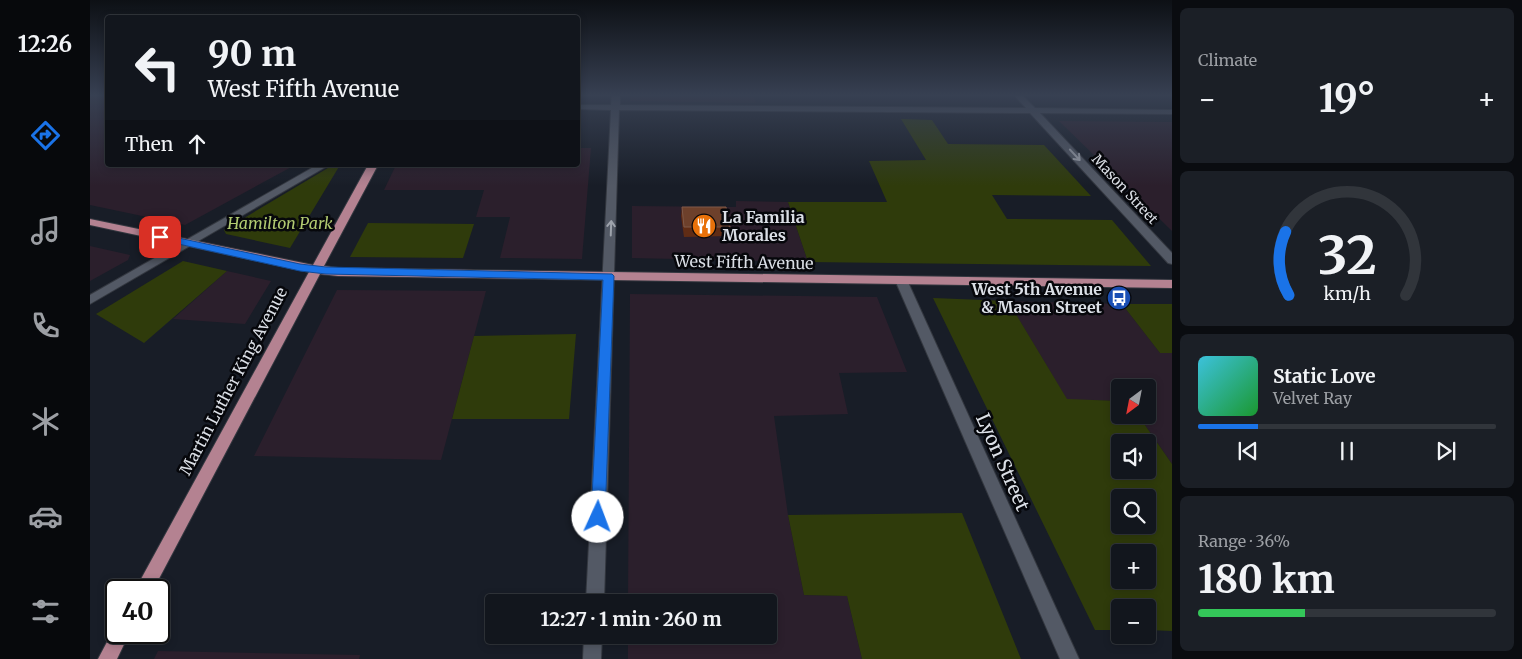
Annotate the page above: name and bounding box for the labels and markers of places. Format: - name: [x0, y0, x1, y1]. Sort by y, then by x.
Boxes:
- place label: La Familia Morales: [722, 207, 805, 245]
- restaurant icon: La Familia Morales: [691, 213, 717, 239]
- pin: [139, 216, 181, 258]
- place label: West 5th Avenue & Mason Street: [971, 279, 1103, 317]
- bus stop icon: West 5th Avenue & Mason Street: [1106, 285, 1132, 311]

